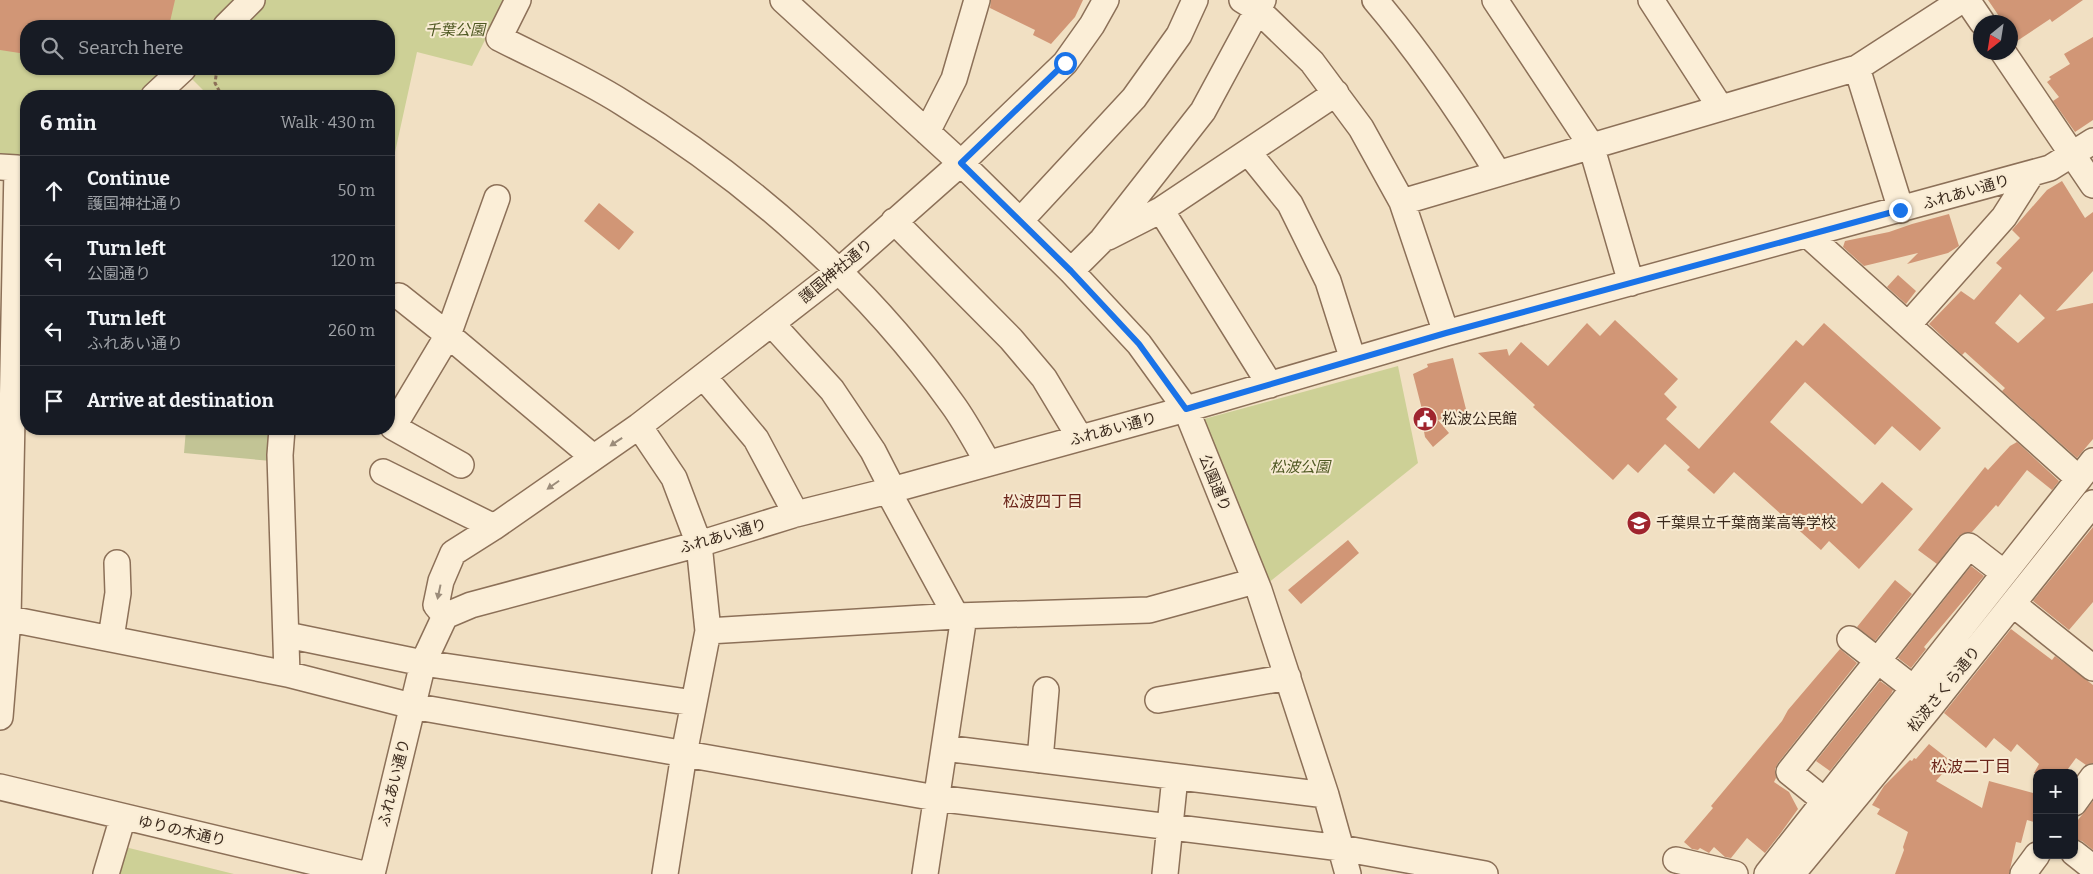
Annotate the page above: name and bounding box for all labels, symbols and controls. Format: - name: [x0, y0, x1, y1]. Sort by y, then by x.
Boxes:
- north arrow: [1973, 15, 2018, 60]
- search box: [20, 20, 395, 75]
- park label: 千葉公園: [425, 21, 487, 39]
- icon: search: [38, 34, 66, 62]
- text: Search here: [78, 36, 183, 59]
- route start: [1054, 52, 1077, 75]
- text: 6 min: [40, 110, 96, 136]
- text: Walk · 430 m: [281, 113, 375, 132]
- text: Continue: [87, 167, 170, 190]
- street label: ふれあい通り: [1920, 171, 2012, 213]
- icon: ahead: [40, 177, 68, 205]
- text: 50 m: [338, 181, 375, 200]
- text: 護国神社通り: [87, 194, 183, 213]
- route end: [1889, 199, 1912, 222]
- street label: 護国神社通り: [796, 235, 876, 307]
- text: Turn left: [87, 237, 166, 260]
- icon: left: [40, 247, 68, 275]
- text: 120 m: [331, 251, 375, 270]
- text: 公園通り: [87, 264, 151, 283]
- text: Turn left: [87, 307, 166, 330]
- icon: left: [40, 317, 68, 345]
- text: 260 m: [328, 321, 375, 340]
- text: ふれあい通り: [87, 334, 183, 353]
- icon: arrive: [40, 387, 68, 415]
- text: Arrive at destination: [87, 389, 274, 412]
- public building icon: 松波公民館: [1412, 406, 1438, 432]
- street label: ふれあい通り: [1067, 409, 1159, 449]
- place label: 松波公民館: [1442, 410, 1517, 428]
- one-way arrow: [609, 437, 623, 447]
- street label: 公園通り: [1195, 452, 1235, 514]
- park label: 松波公園: [1270, 458, 1332, 476]
- one-way arrow: [547, 480, 560, 490]
- district label: 松波四丁目: [1003, 492, 1083, 511]
- school or university icon: 千葉県立千葉商業高等学校: [1626, 510, 1652, 536]
- place label: 千葉県立千葉商業高等学校: [1656, 514, 1836, 532]
- street label: ふれあい通り: [677, 515, 769, 557]
- one-way arrow: [435, 584, 443, 599]
- street label: 松波さくら通り: [1904, 643, 1984, 735]
- street label: ふれあい通り: [374, 737, 414, 829]
- district label: 松波二丁目: [1931, 757, 2011, 776]
- map controls: [2033, 769, 2078, 859]
- button: +: [2033, 769, 2078, 814]
- street label: ゆりの木通り: [136, 812, 228, 850]
- button: −: [2033, 814, 2078, 859]

